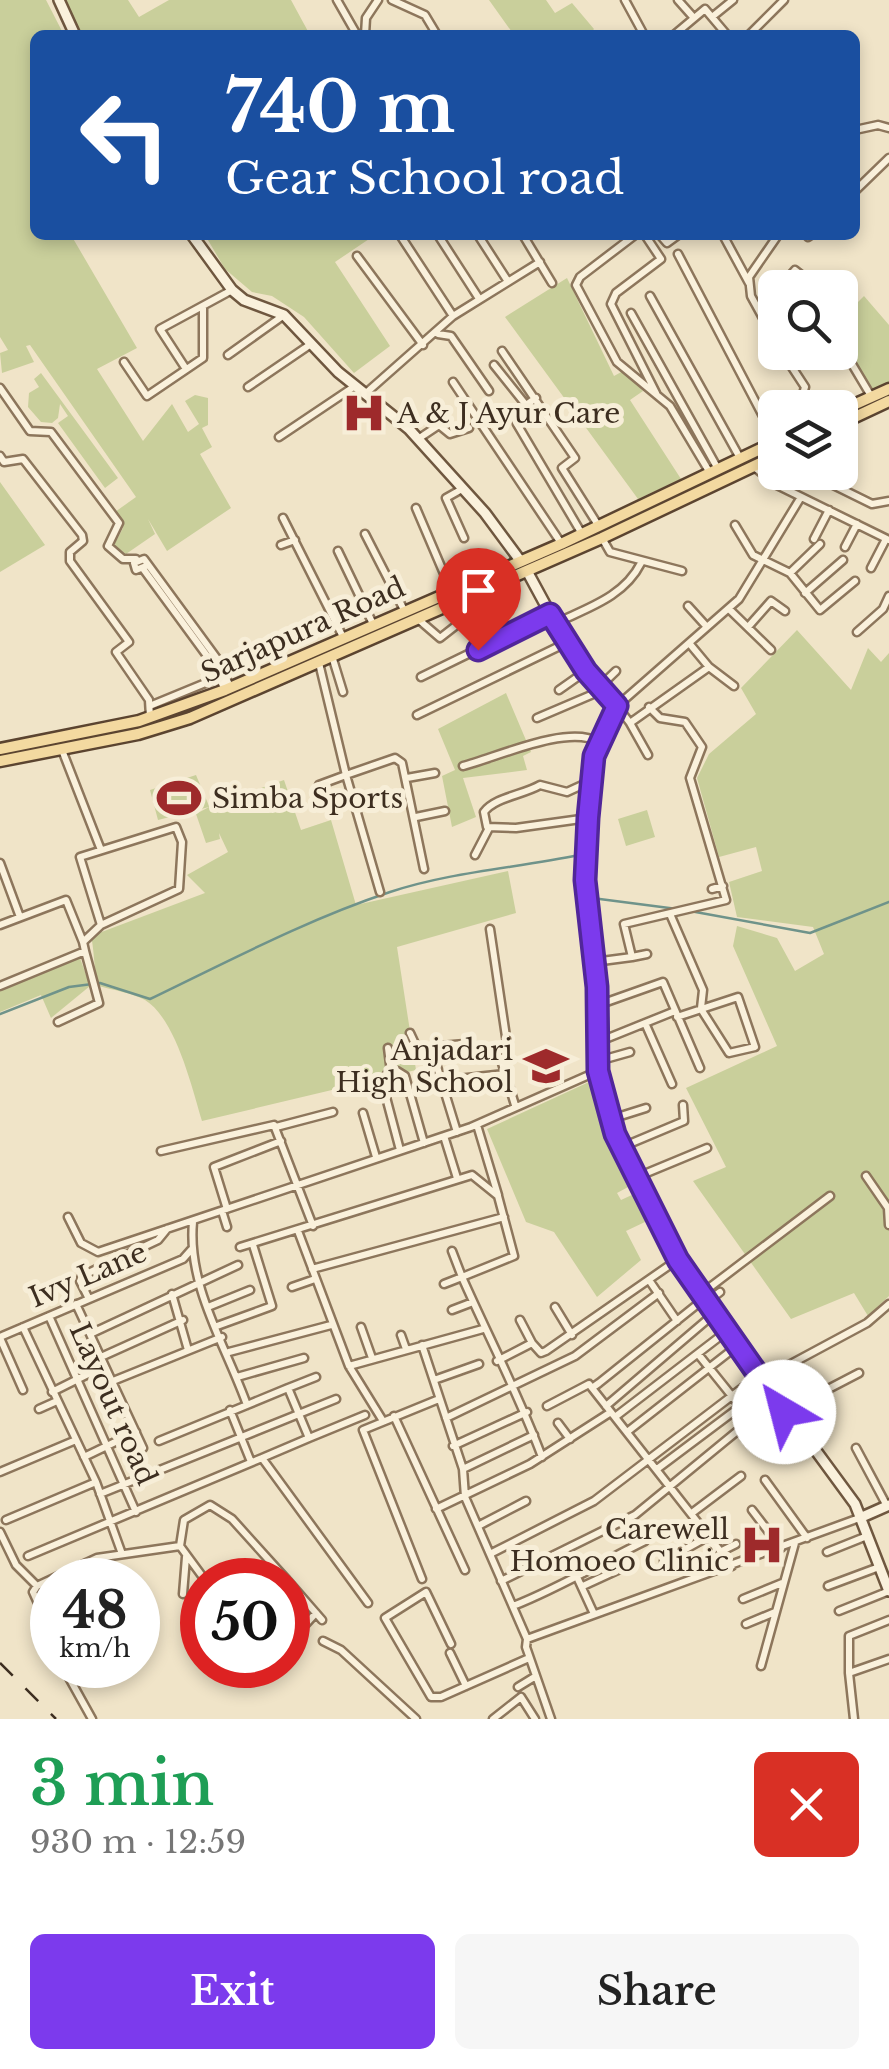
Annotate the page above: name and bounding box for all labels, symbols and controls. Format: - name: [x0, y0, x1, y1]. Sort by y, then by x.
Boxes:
- text: 740 m: [225, 64, 455, 151]
- icon: left: [60, 70, 190, 200]
- text: Gear School road: [225, 150, 624, 206]
- map controls: [758, 270, 858, 490]
- button: search: [758, 270, 858, 370]
- hospital icon: A & J Ayur Care: [340, 389, 388, 437]
- button: layers: [758, 390, 858, 490]
- place label: A & J Ayur Care: [396, 396, 620, 431]
- pin: [436, 548, 521, 651]
- icon: arrive: [451, 563, 506, 618]
- street label: Sarjapura Road: [195, 569, 411, 691]
- sports icon: Simba Sports: [155, 774, 203, 822]
- place label: Simba Sports: [212, 781, 403, 816]
- place label: Anjadari High School: [335, 1033, 513, 1100]
- school or university icon: Anjadari High School: [522, 1042, 570, 1090]
- street label: Ivy Lane: [24, 1235, 152, 1315]
- street label: Layout road: [62, 1317, 164, 1491]
- position arrow: [732, 1360, 836, 1464]
- place label: Carewell Homoeo Clinic: [510, 1512, 729, 1579]
- hospital icon: Carewell Homoeo Clinic: [738, 1521, 786, 1569]
- speed limit sign: 50: [180, 1558, 310, 1688]
- text: 48: [63, 1579, 127, 1642]
- text: km/h: [60, 1633, 130, 1664]
- text: 3 min: [30, 1747, 214, 1821]
- button: close: [754, 1752, 859, 1857]
- text: 930 m · 12:59: [30, 1822, 246, 1862]
- button: Exit: [30, 1934, 435, 2049]
- button: Share: [455, 1934, 859, 2049]

